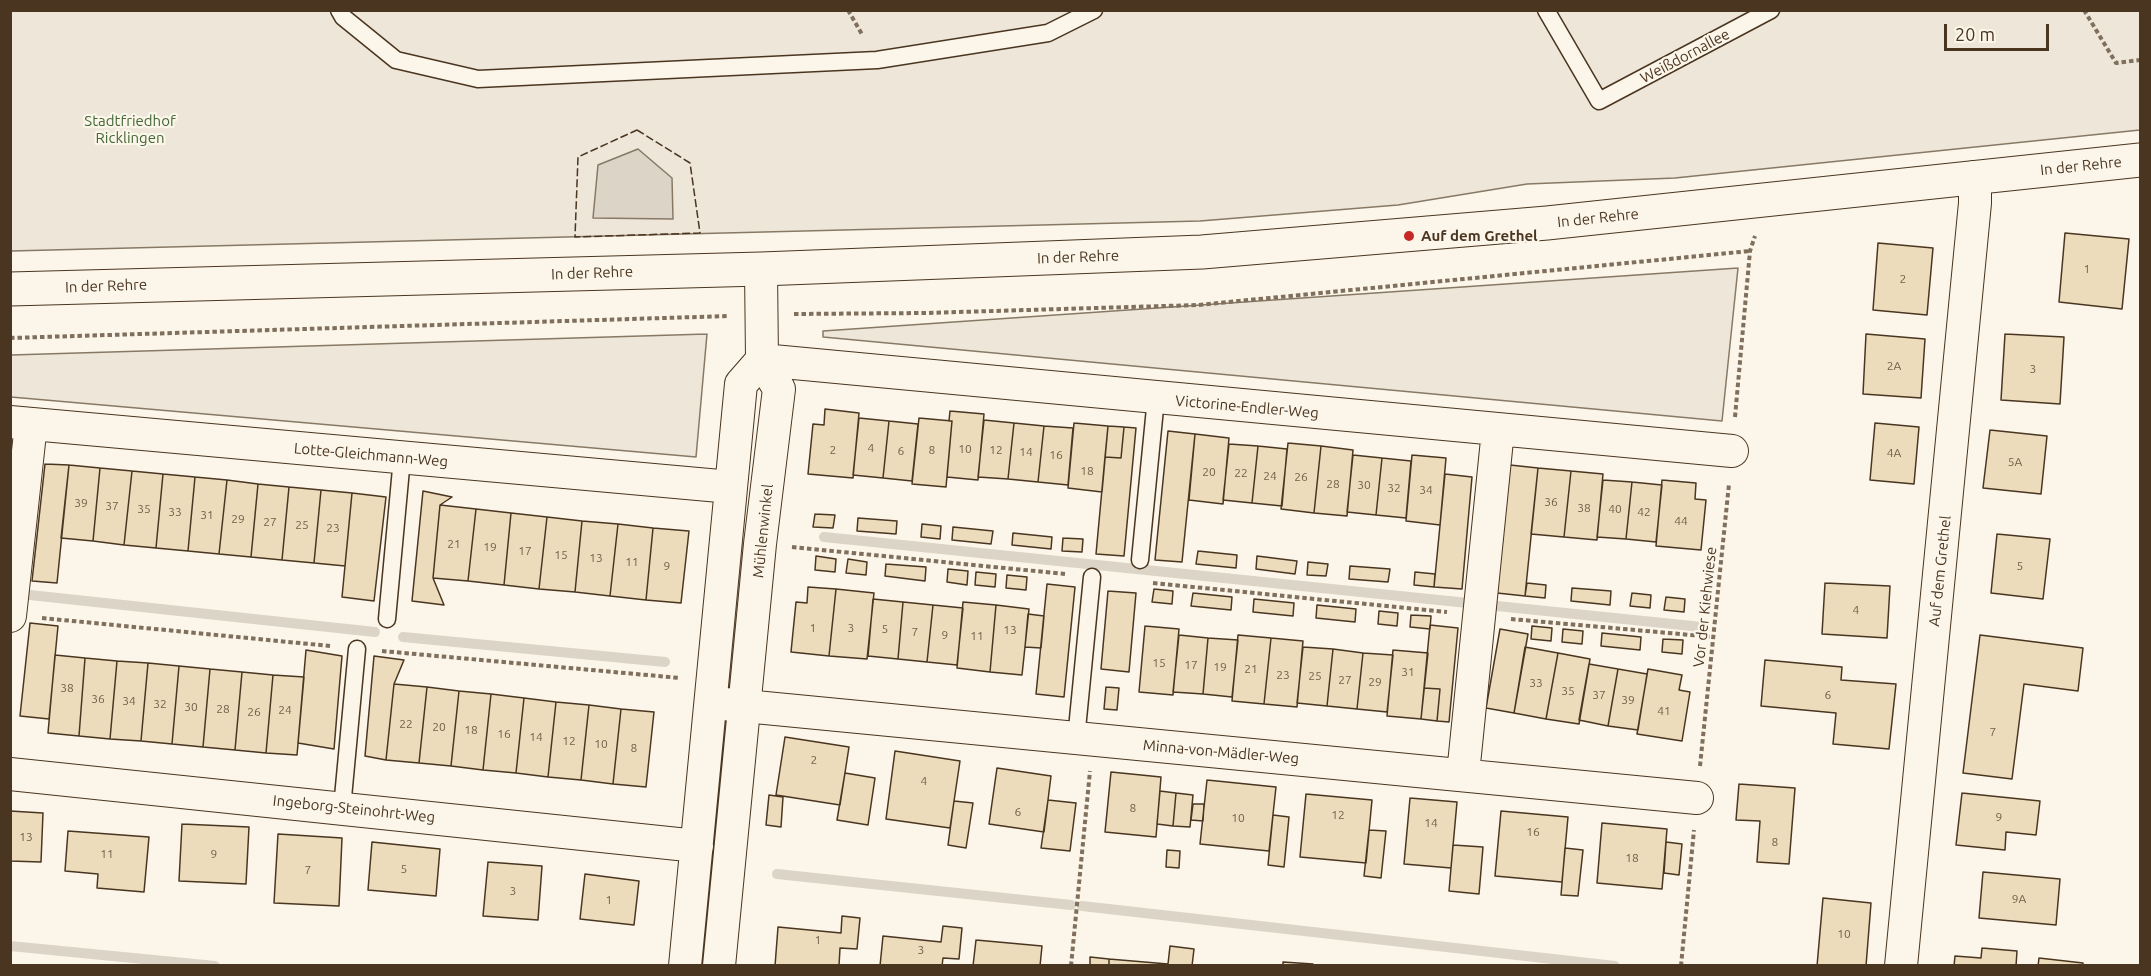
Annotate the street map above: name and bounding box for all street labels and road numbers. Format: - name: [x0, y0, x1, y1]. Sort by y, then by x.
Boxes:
- street label: Weißdornallee: [1637, 25, 1733, 87]
- street label: In der Rehre: [2039, 153, 2123, 179]
- street label: In der Rehre: [1556, 205, 1640, 231]
- street label: In der Rehre: [1037, 247, 1119, 267]
- street label: In der Rehre: [551, 263, 633, 283]
- street label: In der Rehre: [65, 276, 147, 296]
- street label: Victorine-Endler-Weg: [1174, 392, 1320, 422]
- street label: Lotte-Gleichmann-Weg: [293, 439, 449, 471]
- street label: Mühlenwinkel: [749, 483, 777, 579]
- street label: Auf dem Grethel: [1925, 515, 1955, 627]
- street label: Vor der Kiehwiese: [1690, 546, 1720, 668]
- street label: Minna-von-Mädler-Weg: [1142, 736, 1300, 768]
- street label: Ingeborg-Steinohrt-Weg: [272, 792, 436, 826]

